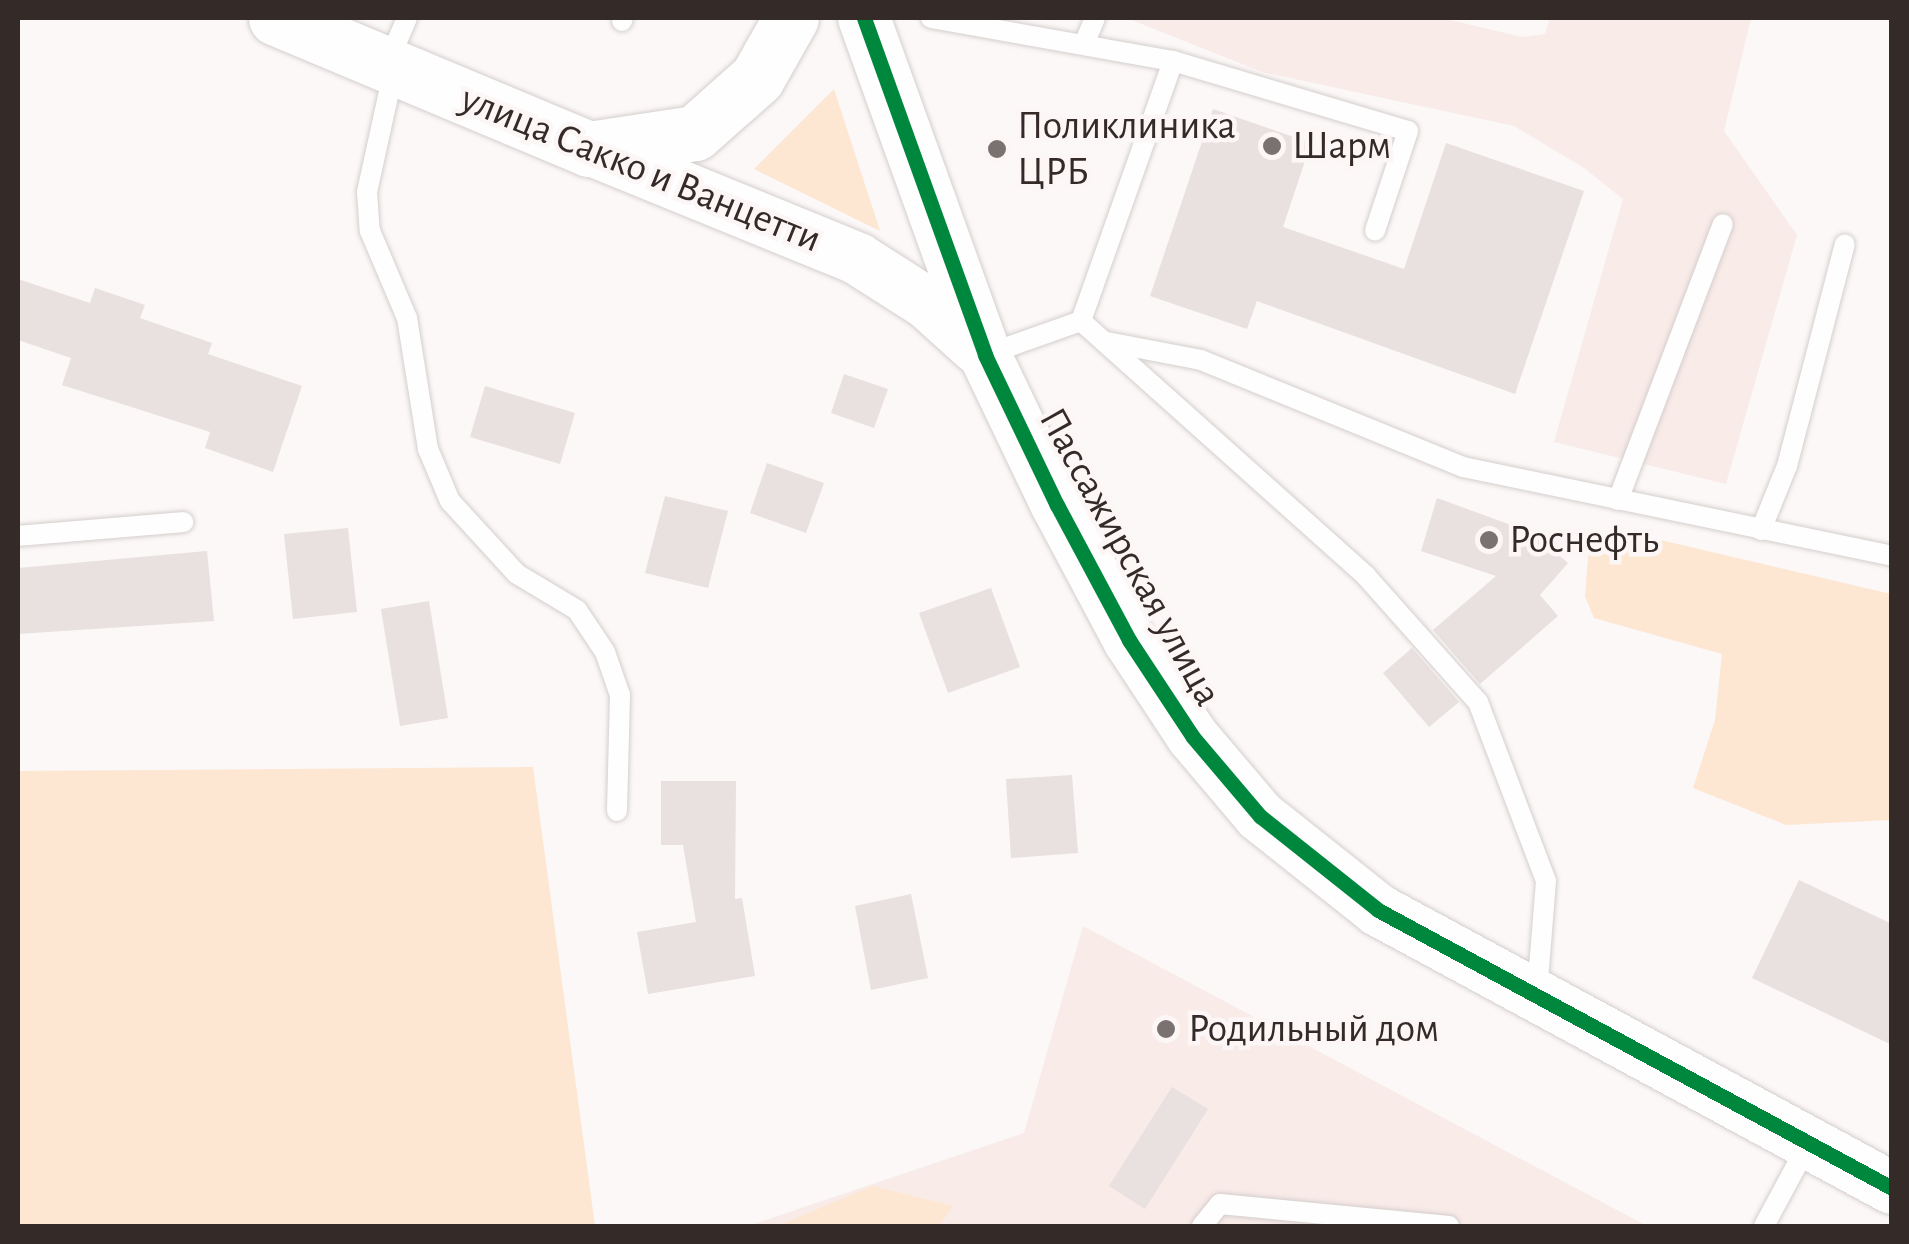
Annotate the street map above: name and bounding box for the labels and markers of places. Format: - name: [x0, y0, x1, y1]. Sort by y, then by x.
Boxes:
- place label: Поликлиника ЦРБ: [1017, 102, 1236, 196]
- place label: Шарм: [1292, 122, 1391, 170]
- marker: Шарм: [1261, 135, 1283, 157]
- marker: Поликлиника ЦРБ: [986, 138, 1008, 160]
- place label: Роснефть: [1509, 516, 1659, 564]
- marker: Роснефть: [1478, 529, 1500, 551]
- place label: Родильный дом: [1188, 1005, 1439, 1053]
- marker: Родильный дом: [1153, 1016, 1179, 1042]

